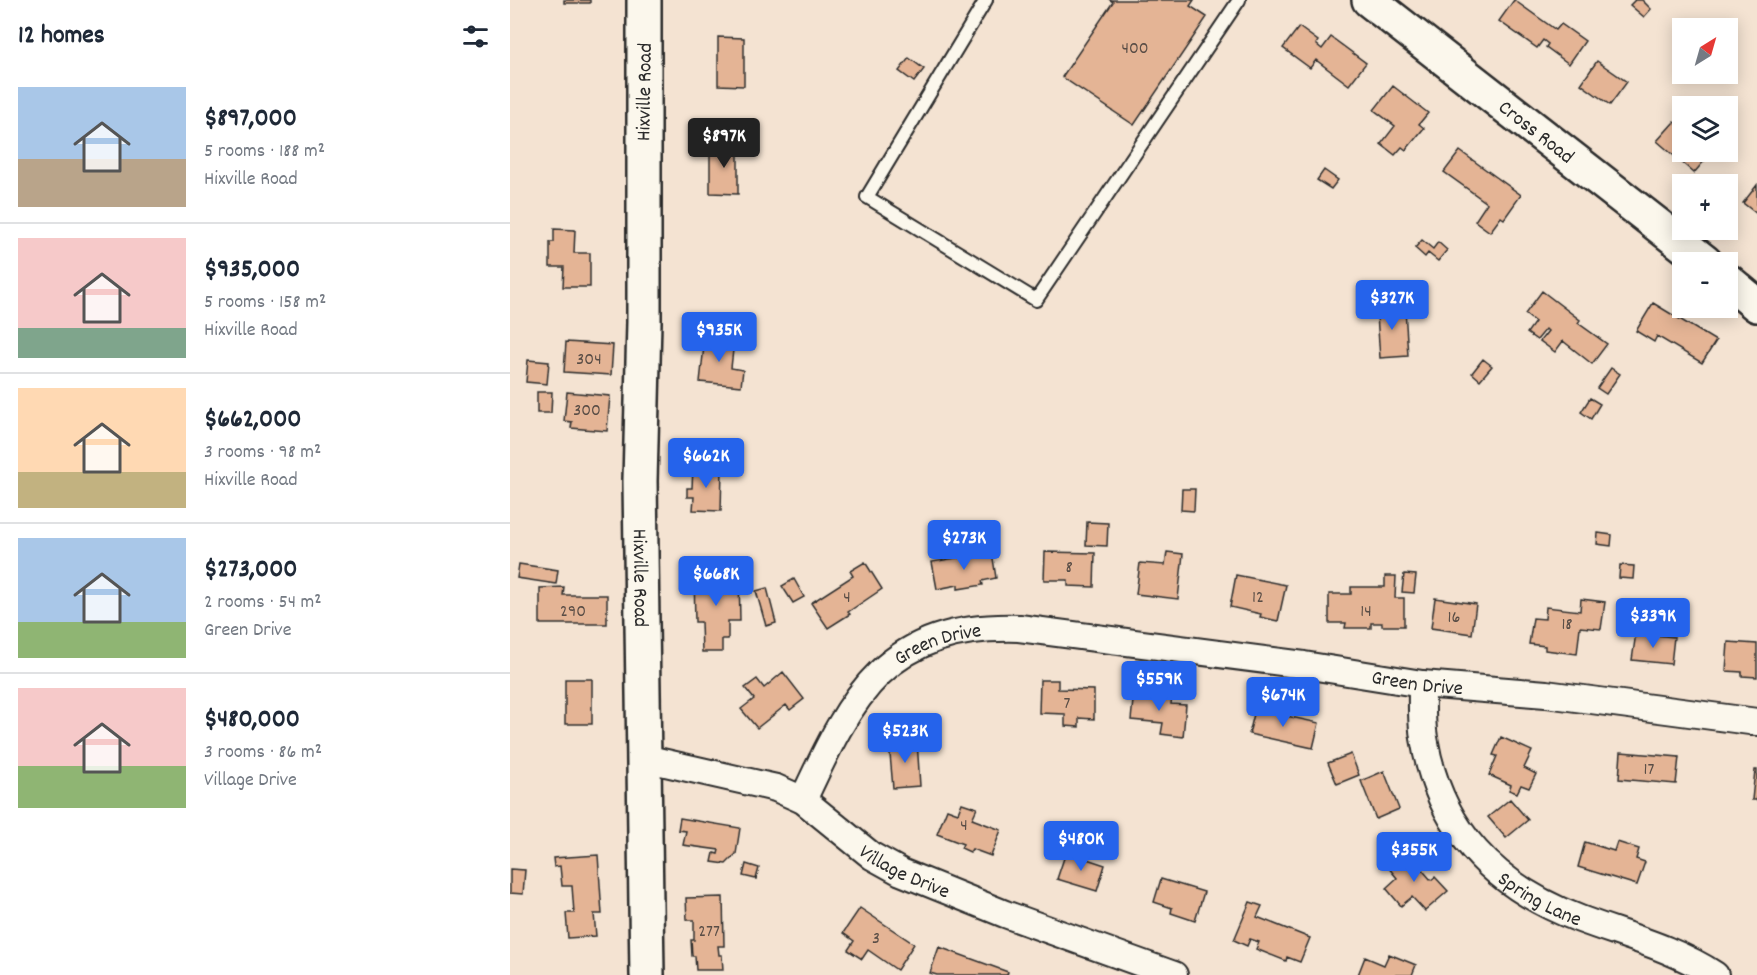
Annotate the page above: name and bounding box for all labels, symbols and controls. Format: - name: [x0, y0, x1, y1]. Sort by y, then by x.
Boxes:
- text: 12 homes: [18, 18, 105, 55]
- north arrow: [1672, 18, 1738, 84]
- map controls: [1672, 18, 1738, 318]
- icon: filters: [459, 20, 492, 53]
- house number: 400: [1121, 37, 1149, 62]
- street label: Hixville Road: [630, 43, 662, 141]
- street label: Cross Road: [1491, 94, 1580, 173]
- button: layers: [1672, 96, 1738, 162]
- text: $897,000: [204, 101, 297, 138]
- icon: home: [66, 111, 138, 183]
- pin: $897K: [682, 118, 766, 169]
- text: $897K: [702, 123, 746, 151]
- text: 5 rooms · 188 m²: [204, 138, 325, 166]
- text: Hixville Road: [204, 166, 298, 194]
- button: +: [1672, 174, 1738, 240]
- text: $935,000: [204, 252, 300, 289]
- button: −: [1672, 252, 1738, 318]
- icon: home: [66, 262, 138, 334]
- pin: $327K: [1350, 280, 1434, 331]
- text: $327K: [1370, 285, 1414, 313]
- text: 5 rooms · 158 m²: [204, 289, 326, 317]
- pin: $935K: [677, 312, 761, 363]
- text: Hixville Road: [204, 317, 298, 345]
- text: $935K: [696, 317, 742, 345]
- house number: 304: [576, 348, 602, 373]
- house number: 300: [573, 399, 601, 424]
- text: $662,000: [204, 402, 301, 439]
- icon: home: [66, 412, 138, 484]
- pin: $662K: [664, 438, 748, 489]
- text: 3 rooms · 98 m²: [204, 439, 321, 467]
- text: $662K: [682, 443, 730, 471]
- text: Hixville Road: [204, 467, 298, 495]
- pin: $273K: [922, 520, 1006, 571]
- text: $273K: [942, 525, 986, 553]
- street label: Hixville Road: [623, 529, 654, 627]
- text: $273,000: [204, 552, 298, 589]
- pin: $668K: [674, 556, 758, 607]
- house number: 8: [1065, 556, 1073, 581]
- text: $668K: [693, 561, 740, 589]
- icon: home: [66, 562, 138, 634]
- house number: 4: [843, 586, 851, 611]
- house number: 12: [1252, 586, 1264, 611]
- text: 2 rooms · 54 m²: [204, 589, 322, 617]
- pin: $339K: [1611, 598, 1695, 649]
- house number: 290: [560, 600, 586, 625]
- house number: 14: [1360, 600, 1372, 625]
- text: $339K: [1630, 603, 1676, 631]
- house number: 16: [1448, 606, 1460, 631]
- house number: 18: [1561, 613, 1573, 638]
- text: Green Drive: [204, 617, 291, 645]
- street label: Green Drive: [889, 617, 983, 674]
- pin: $559K: [1117, 661, 1201, 712]
- street label: Green Drive: [1369, 664, 1464, 705]
- text: $559K: [1135, 666, 1183, 694]
- pin: $674K: [1241, 677, 1325, 728]
- text: $674K: [1260, 682, 1306, 710]
- house number: 7: [1064, 692, 1071, 717]
- text: $480,000: [204, 702, 300, 739]
- icon: home: [66, 712, 138, 784]
- pin: $523K: [863, 713, 947, 764]
- text: $523K: [882, 718, 928, 746]
- text: 3 rooms · 86 m²: [204, 739, 322, 767]
- house number: 17: [1644, 758, 1655, 783]
- text: Village Drive: [204, 767, 297, 795]
- house number: 4: [960, 814, 968, 839]
- pin: $480K: [1039, 821, 1123, 872]
- text: $480K: [1058, 826, 1104, 854]
- pin: $355K: [1372, 832, 1456, 883]
- text: $355K: [1391, 837, 1437, 865]
- street label: Village Drive: [851, 839, 954, 908]
- street label: Spring Lane: [1490, 866, 1585, 936]
- house number: 277: [698, 920, 720, 945]
- house number: 3: [872, 927, 880, 952]

